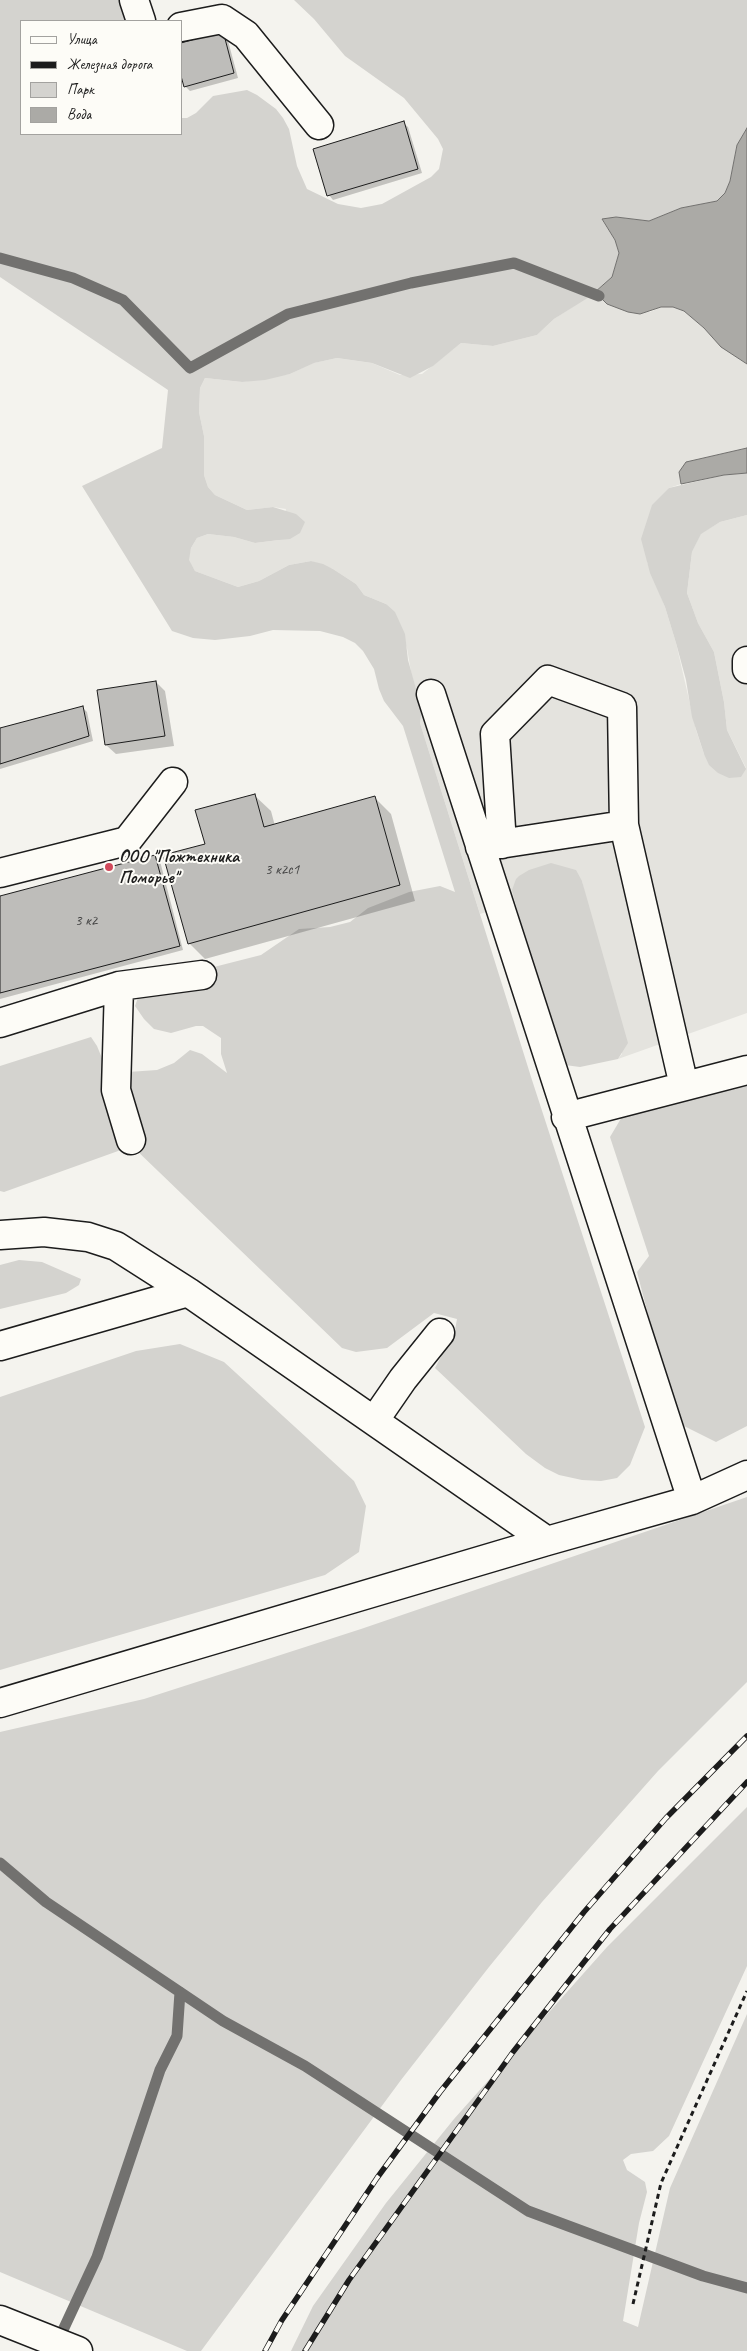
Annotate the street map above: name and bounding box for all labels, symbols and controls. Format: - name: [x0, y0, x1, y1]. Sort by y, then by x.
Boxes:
- legend: [20, 20, 182, 135]
- text: Улица: [67, 30, 97, 49]
- text: Железная дорога: [67, 55, 152, 74]
- text: Парк: [67, 80, 94, 99]
- text: Вода: [67, 105, 91, 124]
- place label: ООО "Пожтехника Поморье": [119, 846, 239, 889]
- marker: ООО "Пожтехника Поморье": [103, 861, 115, 873]
- house number: 3 к2с1: [265, 861, 299, 879]
- house number: 3 к2: [75, 912, 97, 930]

